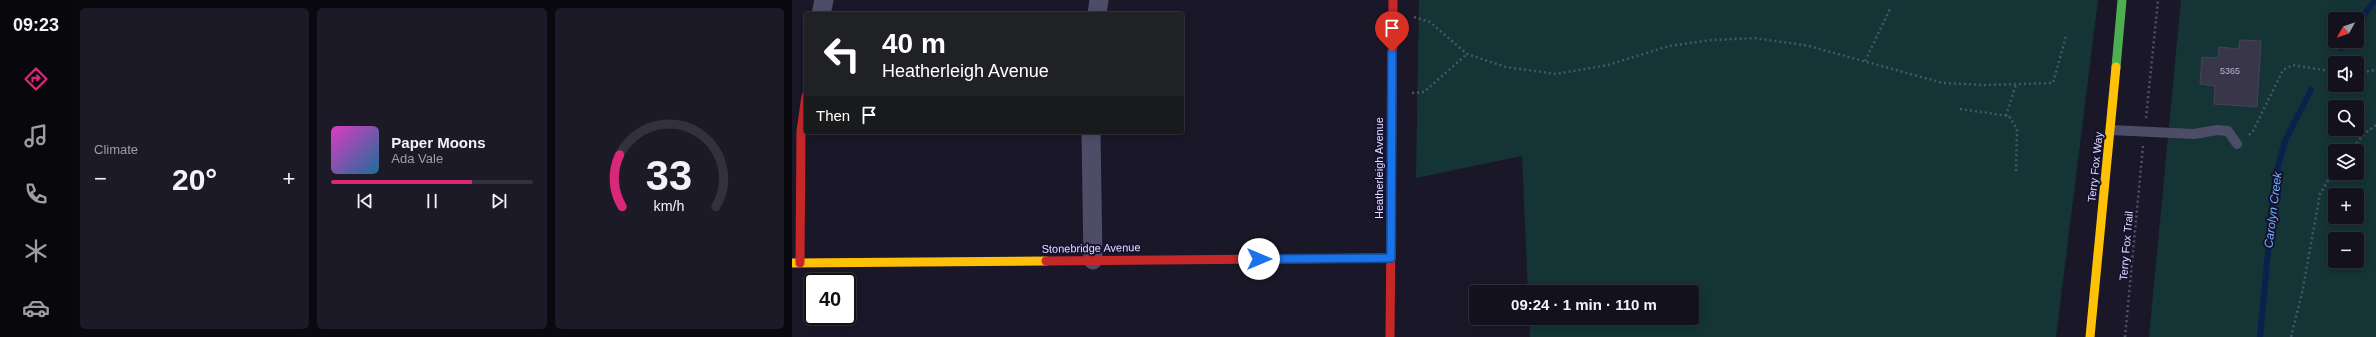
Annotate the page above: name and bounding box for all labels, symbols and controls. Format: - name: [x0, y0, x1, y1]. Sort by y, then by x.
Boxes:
- pin: [1375, 11, 1409, 52]
- north arrow: [2328, 12, 2364, 48]
- map controls: [2328, 12, 2364, 268]
- text: 09:23: [13, 15, 59, 35]
- icon: arrive: [1381, 17, 1403, 39]
- icon: left: [816, 28, 868, 80]
- text: 40 m: [882, 28, 946, 59]
- button: sound: [2328, 56, 2364, 92]
- text: Heatherleigh Avenue: [882, 61, 1049, 81]
- icon: directions: [22, 65, 50, 93]
- house number: 5365: [2220, 66, 2240, 76]
- button: search: [2328, 100, 2364, 136]
- icon: arrive: [858, 104, 880, 126]
- text: Then: [816, 107, 850, 124]
- street label: Heatherleigh Avenue: [1373, 117, 1385, 219]
- icon: music: [22, 122, 50, 150]
- street label: Terry Fox Way: [2085, 131, 2105, 203]
- text: Paper Moons: [391, 134, 486, 151]
- text: Climate: [94, 142, 138, 157]
- button: layers: [2328, 144, 2364, 180]
- text: Ada Vale: [391, 151, 443, 166]
- text: 33: [646, 151, 692, 198]
- text: 20°: [172, 163, 217, 196]
- text: −: [94, 166, 107, 191]
- text: +: [282, 166, 295, 191]
- water label: Carolyn Creek: [2261, 170, 2285, 249]
- icon: phone: [22, 180, 50, 208]
- button: +: [2328, 188, 2364, 224]
- icon: previous: [354, 190, 376, 212]
- icon: pause: [421, 190, 443, 212]
- icon: next: [488, 190, 510, 212]
- text: km/h: [654, 197, 685, 213]
- street label: Terry Fox Trail: [2117, 211, 2135, 281]
- button: −: [2328, 232, 2364, 268]
- icon: climate: [22, 237, 50, 265]
- position arrow: [1238, 238, 1280, 280]
- street label: Stonebridge Avenue: [1041, 241, 1141, 255]
- speed limit sign: 40: [804, 273, 856, 325]
- icon: car: [22, 294, 50, 322]
- text: 09:24 · 1 min · 110 m: [1511, 296, 1657, 313]

